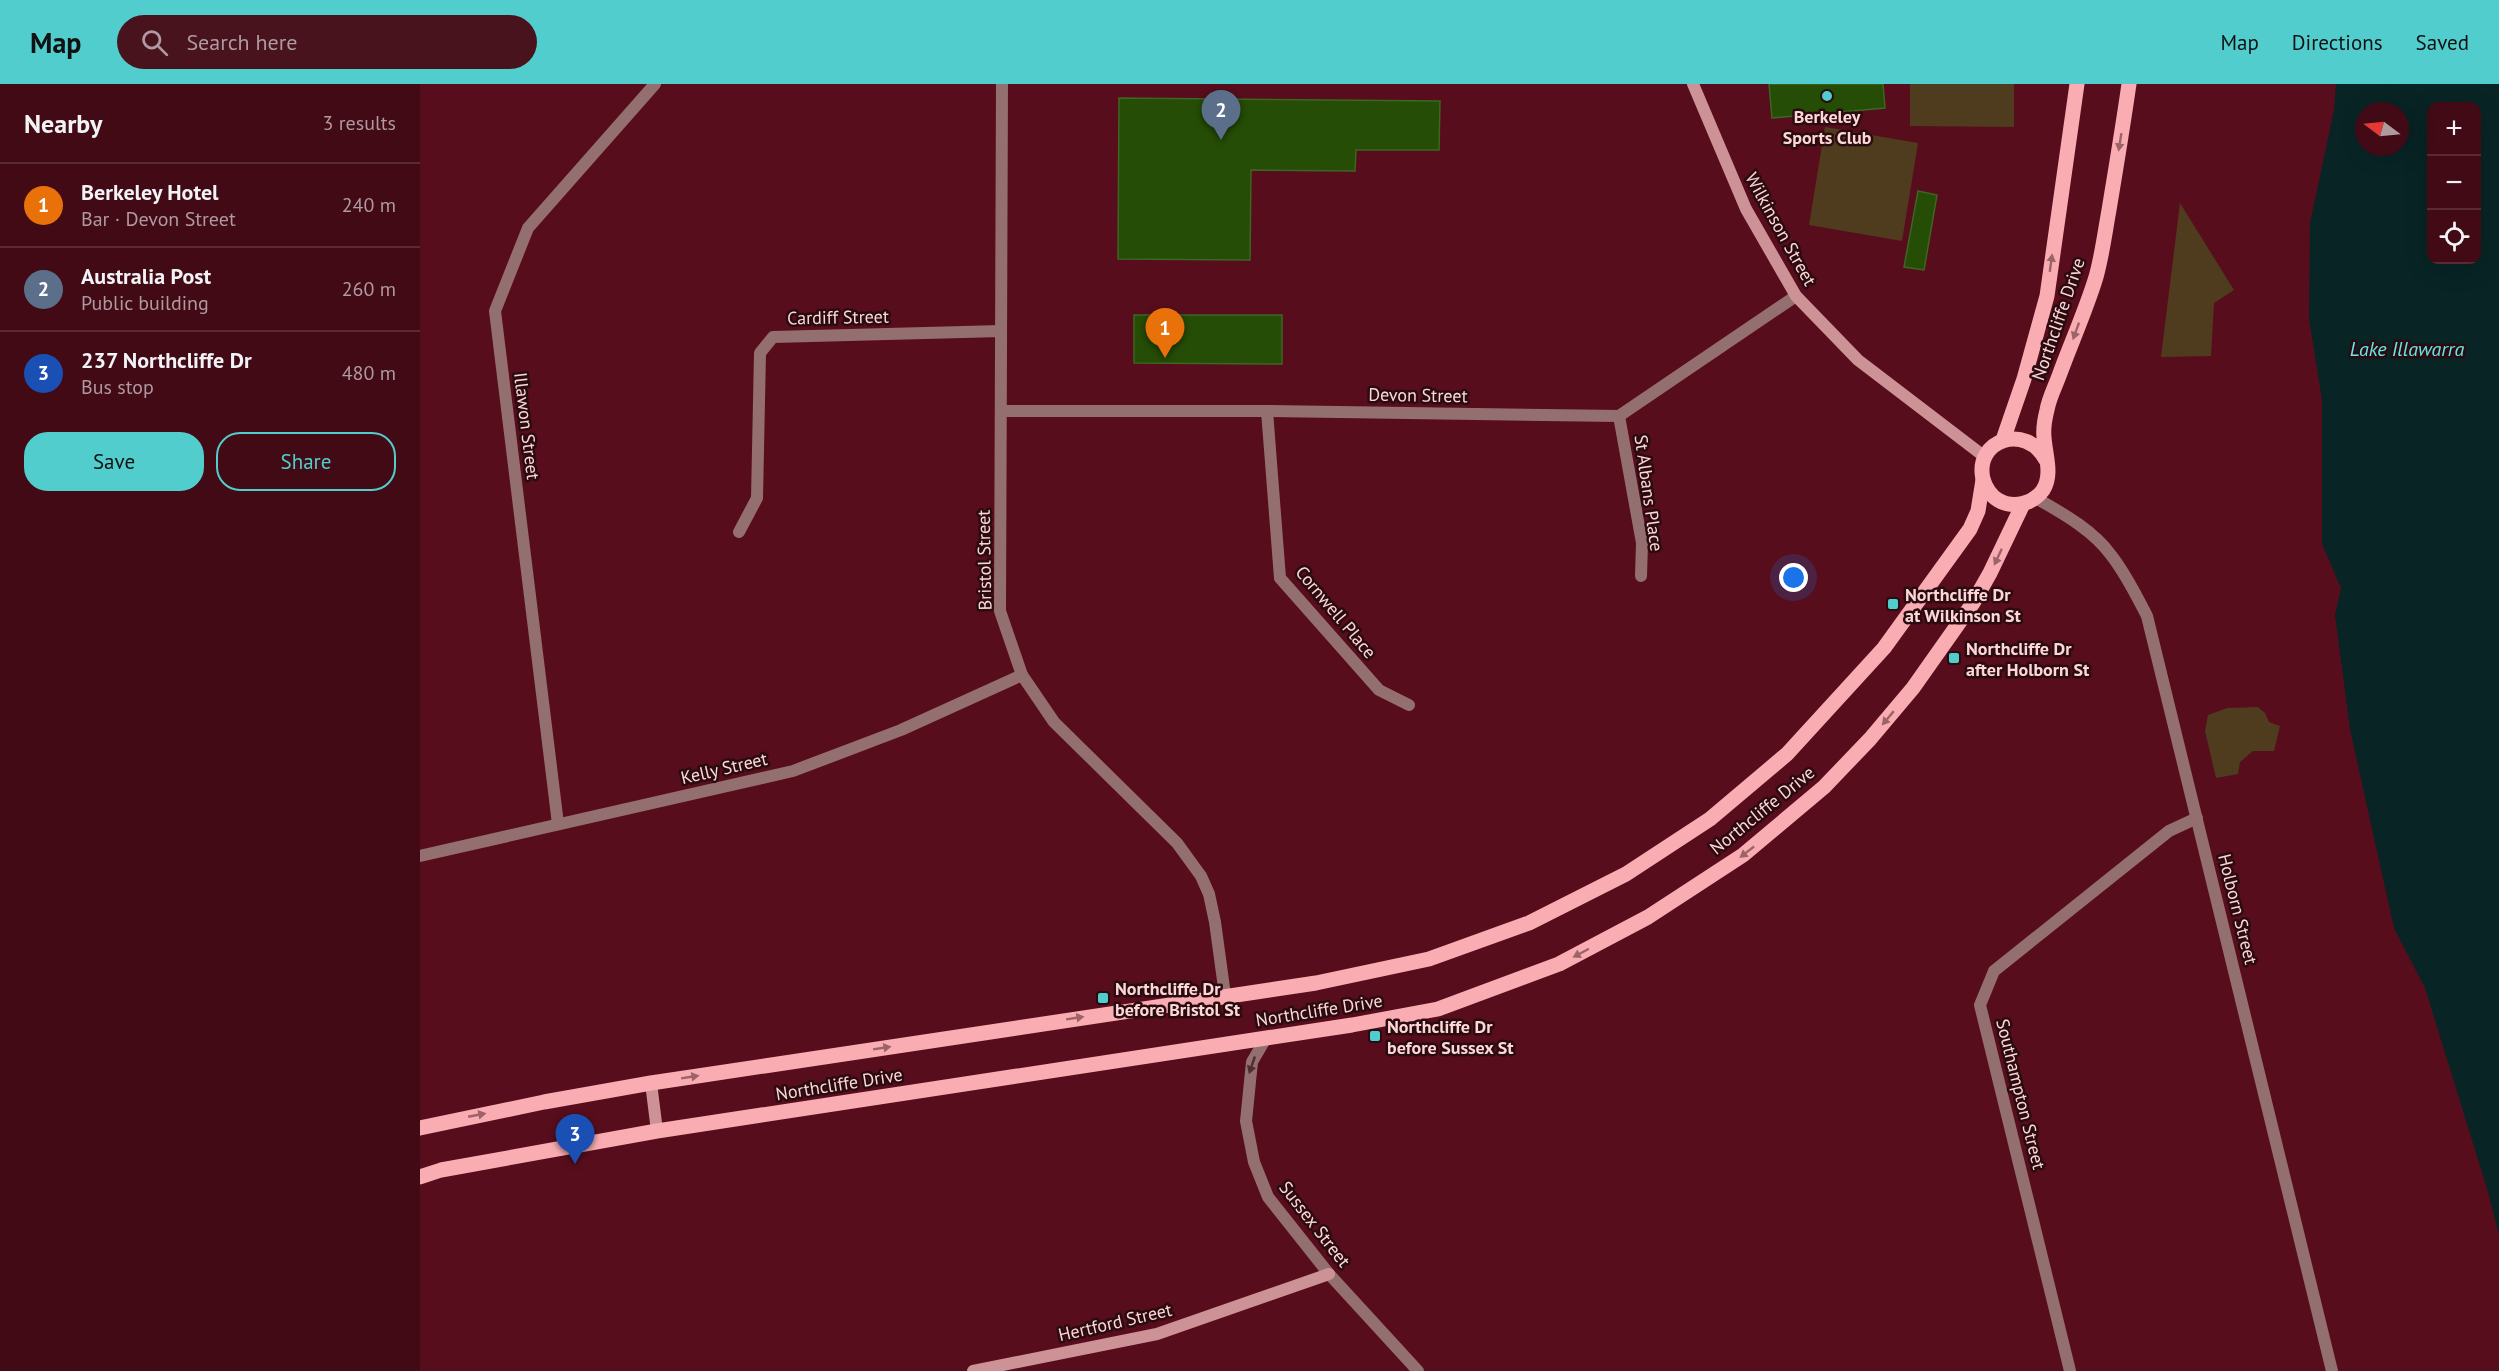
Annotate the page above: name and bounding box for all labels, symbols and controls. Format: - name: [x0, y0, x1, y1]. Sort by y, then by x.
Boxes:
- search box: [117, 15, 537, 69]
- text: Map: [30, 24, 81, 61]
- icon: search: [138, 26, 171, 59]
- text: Search here: [186, 28, 297, 56]
- text: Map: [2220, 29, 2259, 56]
- text: Directions: [2292, 29, 2383, 56]
- text: Saved: [2416, 29, 2469, 56]
- marker: Berkeley Sports Club: [1820, 89, 1834, 103]
- pin: 2: [1202, 91, 1240, 140]
- north arrow: [2355, 102, 2409, 156]
- map controls: [2427, 102, 2481, 264]
- button: +: [2427, 102, 2481, 156]
- place label: Berkeley Sports Club: [1783, 105, 1872, 149]
- text: Nearby: [24, 107, 102, 140]
- text: 3 results: [323, 110, 396, 136]
- one-way arrow: [2116, 132, 2125, 151]
- button: −: [2427, 156, 2481, 210]
- street label: Wilkinson Street: [1740, 168, 1822, 290]
- text: Berkeley Hotel: [81, 178, 219, 206]
- text: 1: [38, 192, 49, 218]
- text: 240 m: [342, 192, 396, 218]
- text: Bar · Devon Street: [81, 206, 236, 232]
- button: locate: [2427, 210, 2481, 264]
- one-way arrow: [2047, 253, 2056, 272]
- street label: Northcliffe Drive: [2026, 255, 2090, 383]
- text: Australia Post: [81, 262, 211, 290]
- text: 2: [38, 276, 49, 302]
- text: 260 m: [342, 276, 396, 302]
- text: Public building: [81, 290, 209, 316]
- street label: Cardiff Street: [787, 305, 889, 329]
- pin: 1: [1146, 308, 1184, 358]
- one-way arrow: [2070, 322, 2080, 340]
- water label: Lake Illawarra: [2350, 336, 2464, 362]
- text: 237 Northcliffe Dr: [81, 346, 252, 374]
- text: 3: [38, 360, 49, 386]
- text: 480 m: [342, 360, 396, 386]
- street label: Illawon Street: [509, 371, 545, 481]
- text: Bus stop: [81, 374, 154, 400]
- street label: Devon Street: [1368, 383, 1468, 407]
- button: Save: [24, 432, 204, 491]
- button: Share: [216, 432, 396, 491]
- street label: St Albans Place: [1629, 433, 1669, 553]
- street label: Bristol Street: [972, 509, 996, 611]
- one-way arrow: [1993, 548, 2002, 565]
- street label: Cornwell Place: [1291, 561, 1381, 663]
- your location: [1779, 563, 1808, 592]
- place label: Northcliffe Dr at Wilkinson St: [1905, 583, 2022, 627]
- marker: Northcliffe Dr at Wilkinson St: [1886, 597, 1900, 611]
- place label: Northcliffe Dr after Holborn St: [1966, 637, 2090, 681]
- marker: Northcliffe Dr after Holborn St: [1947, 651, 1961, 665]
- one-way arrow: [1882, 710, 1895, 725]
- street label: Kelly Street: [678, 747, 770, 789]
- street label: Northcliffe Drive: [1705, 761, 1819, 859]
- one-way arrow: [1739, 845, 1755, 858]
- street label: Holborn Street: [2213, 851, 2263, 967]
- one-way arrow: [1572, 948, 1589, 957]
- place label: Northcliffe Dr before Bristol St: [1115, 977, 1241, 1021]
- street label: Northcliffe Drive: [1254, 989, 1384, 1031]
- marker: Northcliffe Dr before Bristol St: [1096, 991, 1110, 1005]
- one-way arrow: [1066, 1013, 1085, 1022]
- place label: Northcliffe Dr before Sussex St: [1387, 1015, 1514, 1059]
- street label: Southampton Street: [1991, 1016, 2051, 1172]
- marker: Northcliffe Dr before Sussex St: [1368, 1029, 1382, 1043]
- one-way arrow: [873, 1043, 892, 1052]
- one-way arrow: [1247, 1056, 1257, 1074]
- street label: Northcliffe Drive: [774, 1063, 904, 1105]
- one-way arrow: [680, 1073, 699, 1082]
- one-way arrow: [468, 1110, 487, 1119]
- pin: 3: [556, 1114, 594, 1164]
- street label: Sussex Street: [1274, 1176, 1356, 1272]
- street label: Hertford Street: [1056, 1298, 1174, 1346]

